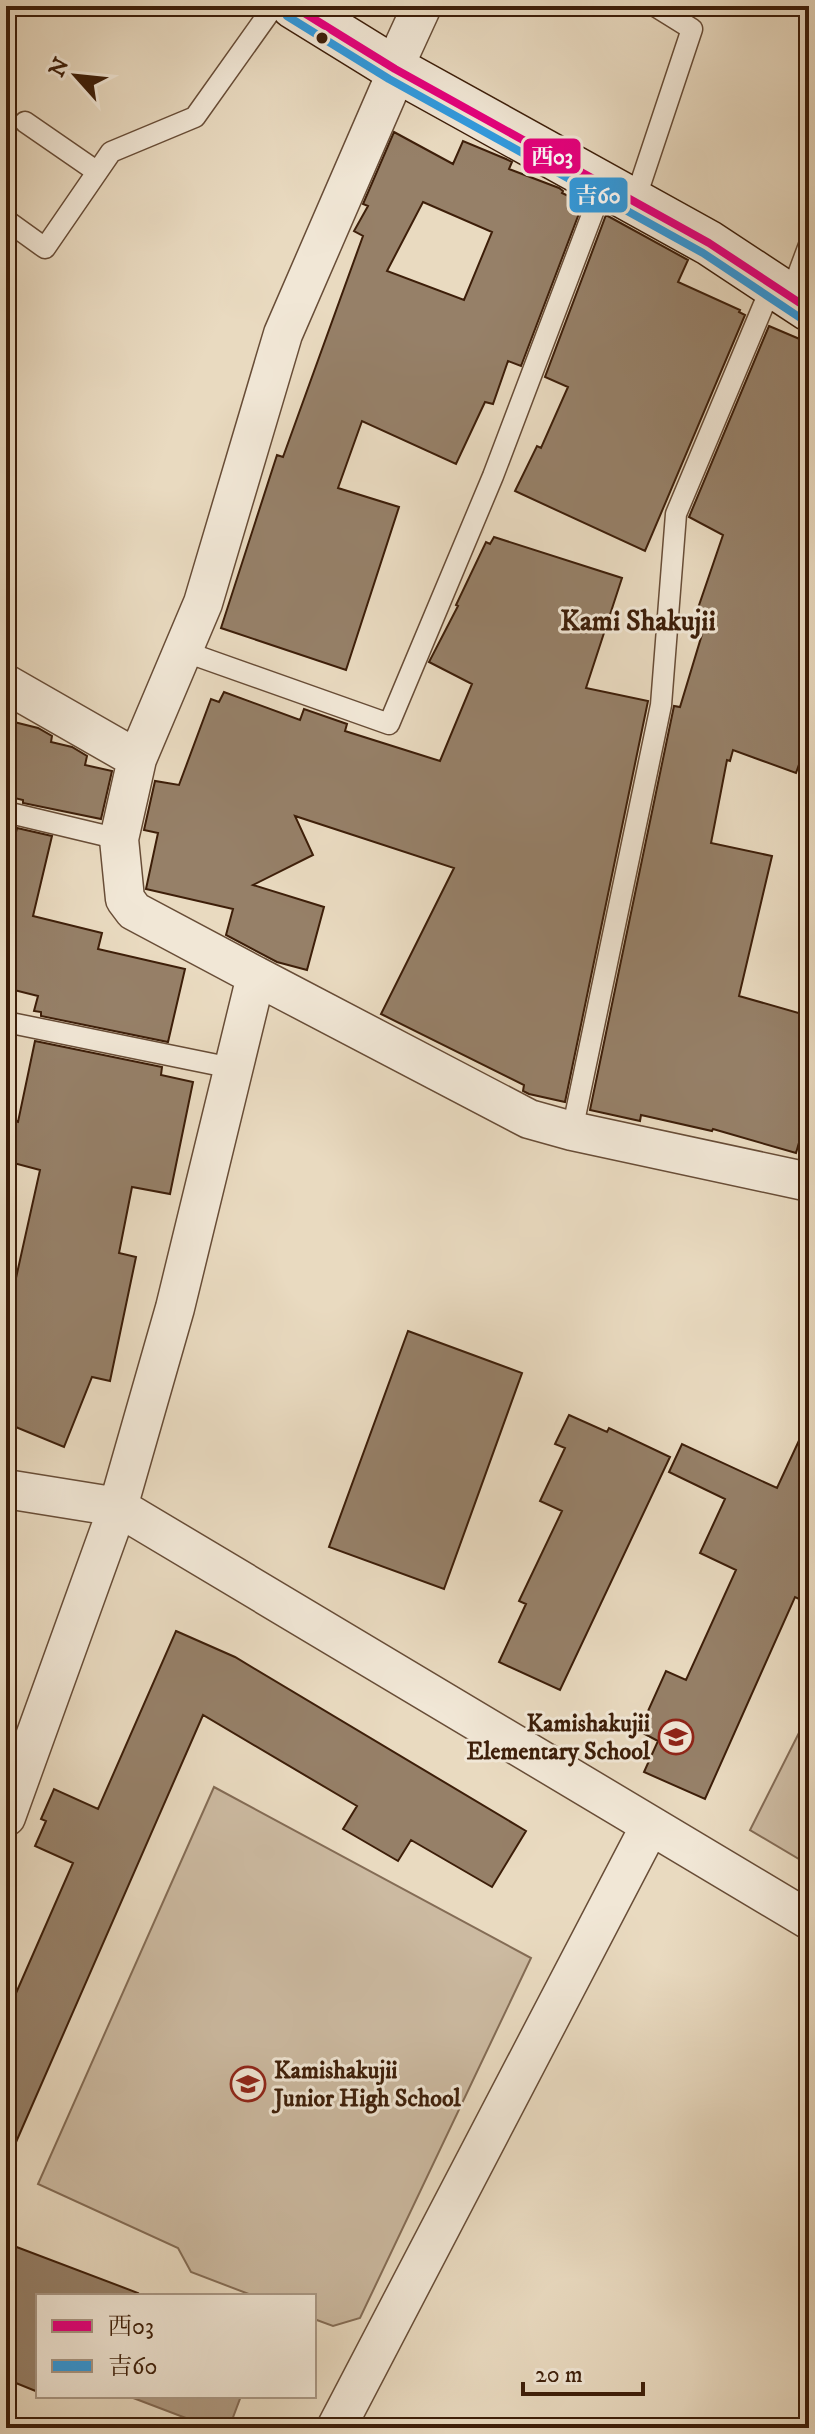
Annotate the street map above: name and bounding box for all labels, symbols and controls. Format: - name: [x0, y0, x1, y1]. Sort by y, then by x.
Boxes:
- unlabelled marker: [314, 30, 330, 46]
- north arrow: [36, 36, 116, 116]
- text: N: [43, 53, 76, 82]
- line badge: 西03: [522, 137, 582, 175]
- text: 西03: [531, 144, 573, 171]
- line badge: 吉60: [568, 176, 629, 214]
- text: 吉60: [575, 183, 621, 210]
- district label: Kami Shakujii: [560, 604, 716, 639]
- place label: Kamishakujii Elementary School: [466, 1709, 651, 1767]
- school or university icon: Kamishakujii Elementary School: [657, 1718, 695, 1756]
- place label: Kamishakujii Junior High School: [271, 2056, 462, 2114]
- school or university icon: Kamishakujii Junior High School: [229, 2065, 267, 2103]
- legend: [36, 2294, 316, 2398]
- text: 西03: [108, 2312, 154, 2342]
- scale bar: [523, 2346, 643, 2396]
- text: 吉60: [108, 2352, 157, 2382]
- text: 20 m: [535, 2360, 583, 2390]

